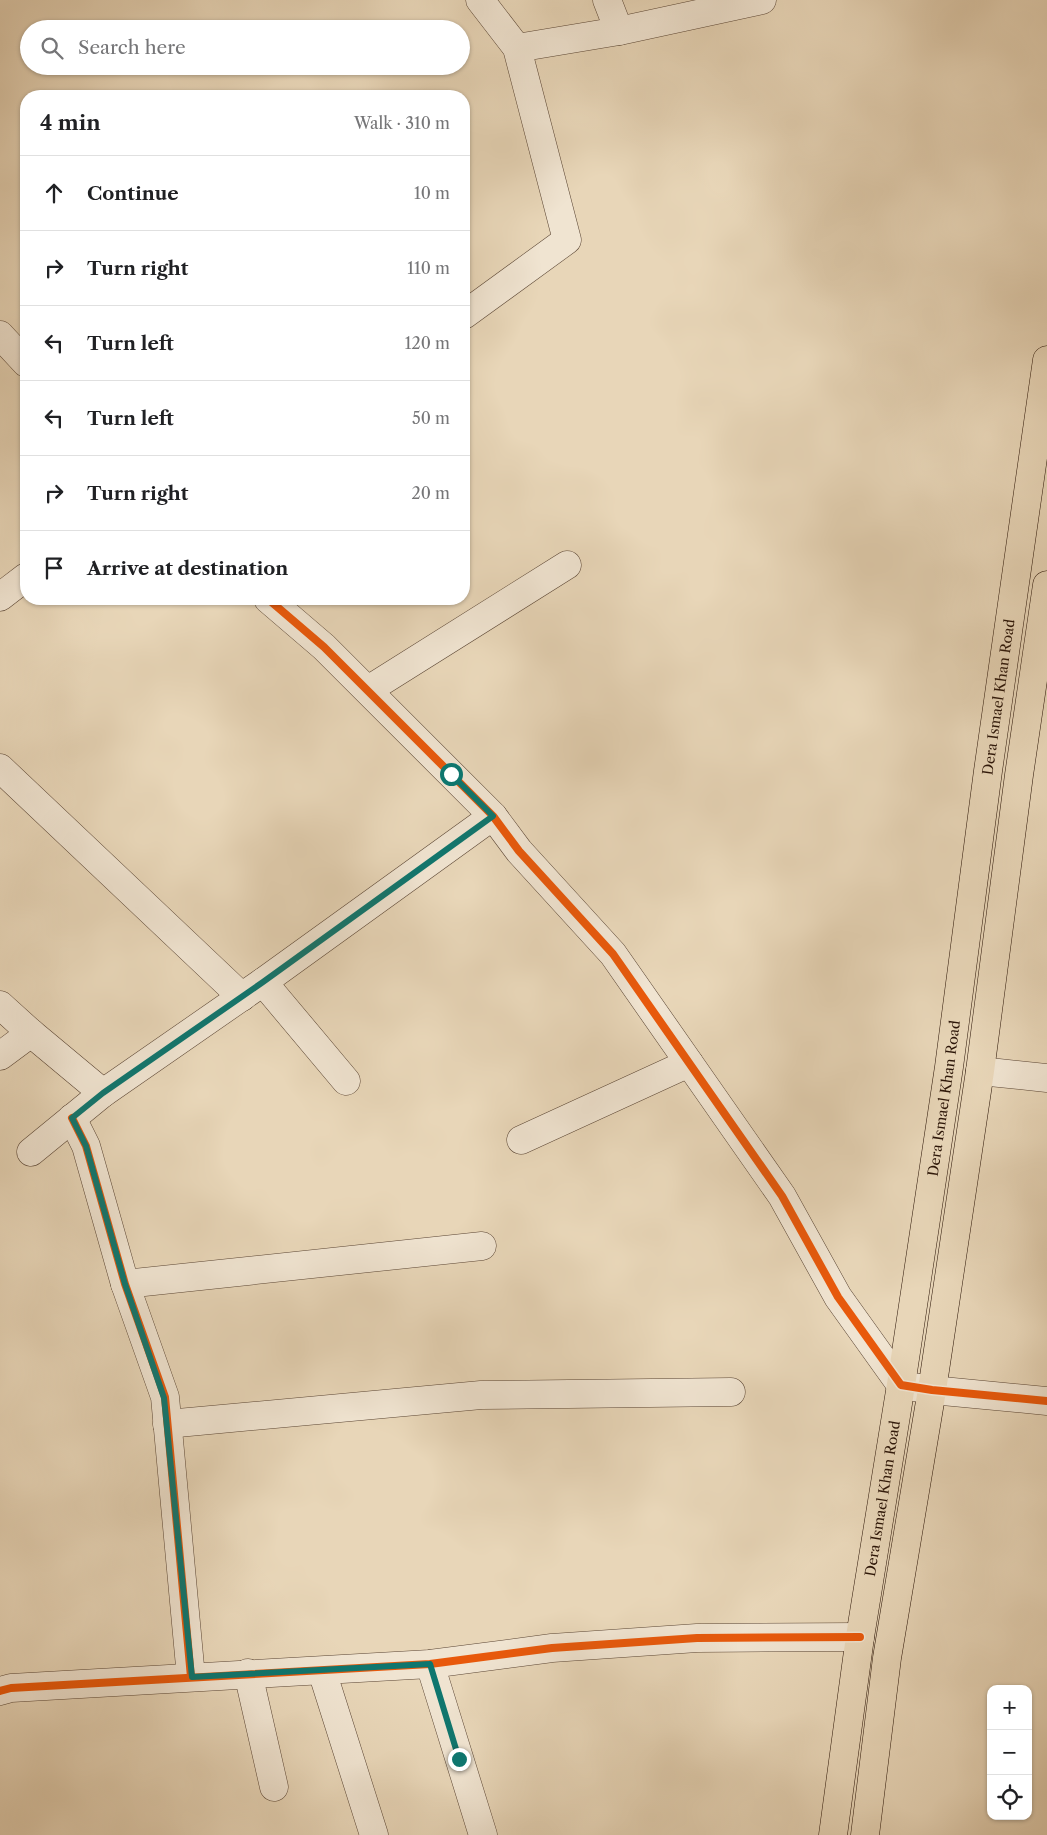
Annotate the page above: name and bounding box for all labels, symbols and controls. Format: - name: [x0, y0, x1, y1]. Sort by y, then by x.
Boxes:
- search box: [20, 20, 470, 75]
- icon: search: [38, 34, 66, 62]
- text: Search here: [78, 36, 186, 59]
- text: 4 min: [40, 110, 101, 135]
- text: Walk · 310 m: [354, 113, 450, 133]
- icon: ahead: [40, 179, 68, 207]
- text: Continue: [87, 182, 179, 205]
- text: 10 m: [414, 183, 450, 203]
- icon: right: [40, 254, 68, 282]
- text: Turn right: [87, 257, 188, 280]
- text: 110 m: [407, 258, 450, 278]
- icon: left: [40, 329, 68, 357]
- text: Turn left: [87, 332, 174, 355]
- text: 120 m: [405, 333, 450, 353]
- icon: left: [40, 404, 68, 432]
- text: Turn left: [87, 407, 174, 430]
- text: 50 m: [412, 408, 450, 428]
- icon: right: [40, 479, 68, 507]
- text: Turn right: [87, 482, 188, 505]
- text: 20 m: [411, 483, 450, 503]
- icon: arrive: [40, 554, 68, 582]
- text: Arrive at destination: [87, 557, 288, 580]
- street label: Dera Ismael Khan Road: [979, 617, 1019, 776]
- route start: [440, 763, 463, 786]
- street label: Dera Ismael Khan Road: [924, 1019, 964, 1178]
- street label: Dera Ismael Khan Road: [861, 1419, 904, 1578]
- map controls: [987, 1685, 1032, 1820]
- button: +: [987, 1685, 1032, 1730]
- button: −: [987, 1730, 1032, 1775]
- route end: [448, 1748, 471, 1771]
- button: locate: [987, 1775, 1032, 1820]

